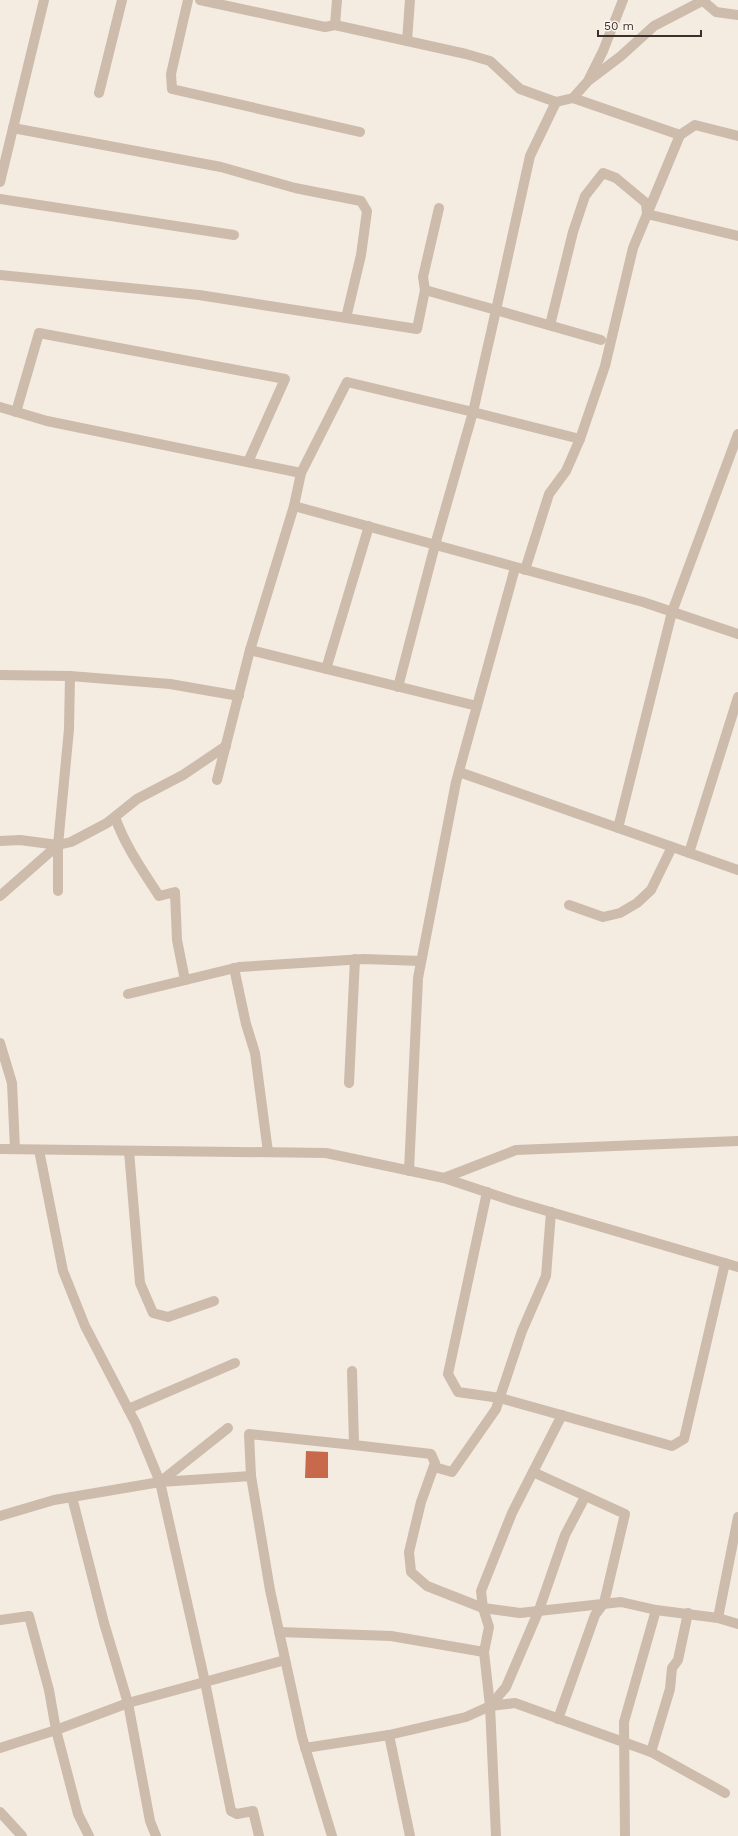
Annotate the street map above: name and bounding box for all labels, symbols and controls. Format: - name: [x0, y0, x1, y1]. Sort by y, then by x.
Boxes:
- scale bar: [598, 12, 701, 38]
- text: 50 m: [604, 19, 634, 33]

